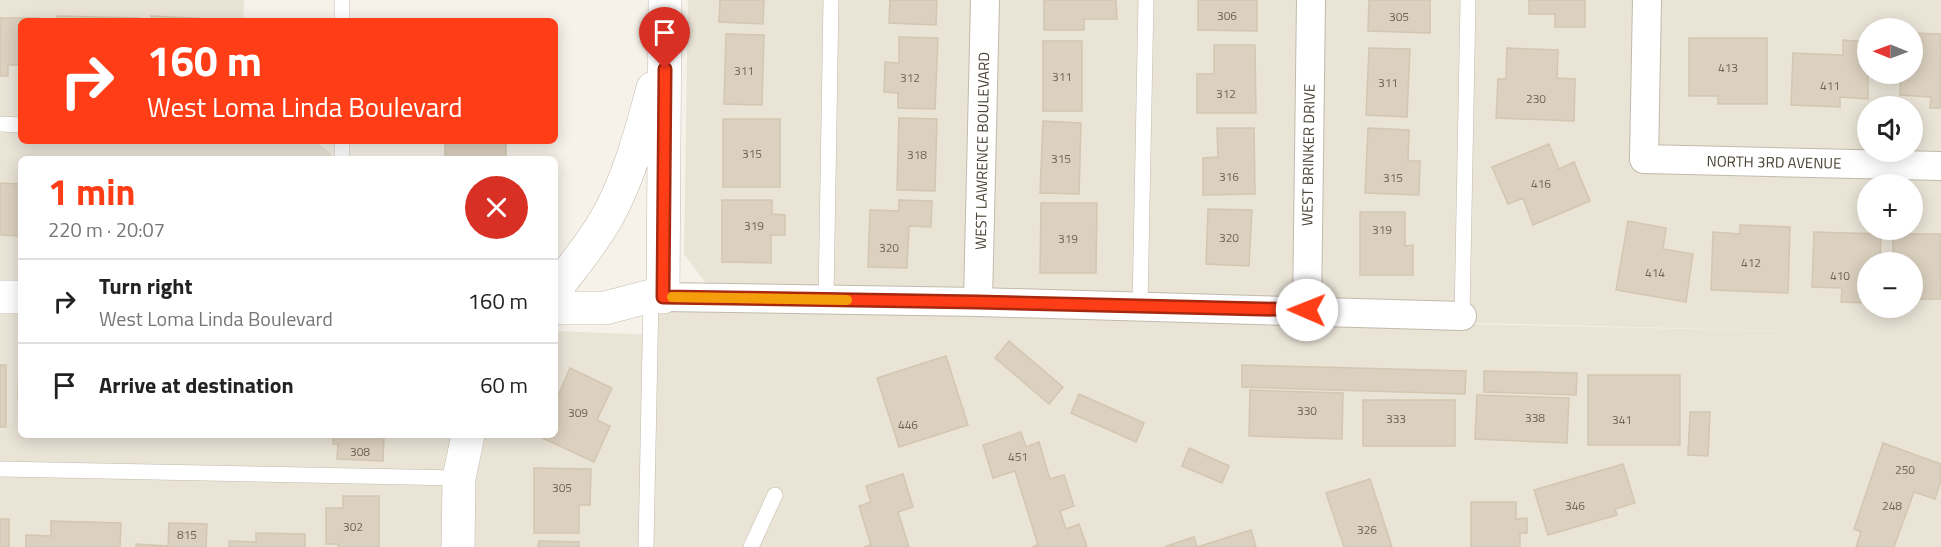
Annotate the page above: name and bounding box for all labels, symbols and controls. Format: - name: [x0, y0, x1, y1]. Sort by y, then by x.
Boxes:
- house number: 306: [1217, 6, 1237, 25]
- pin: [639, 7, 690, 69]
- house number: 305: [1389, 7, 1409, 26]
- icon: arrive: [648, 16, 681, 49]
- north arrow: [1857, 18, 1923, 84]
- map controls: [1857, 18, 1923, 318]
- text: 160 m: [147, 28, 262, 92]
- icon: right: [48, 42, 126, 120]
- street label: WEST LAWRENCE BOULEVARD: [969, 52, 995, 250]
- house number: 413: [1718, 58, 1738, 77]
- house number: 311: [734, 61, 754, 80]
- house number: 311: [1052, 67, 1072, 86]
- house number: 312: [900, 68, 920, 87]
- house number: 311: [1378, 73, 1398, 92]
- house number: 411: [1820, 76, 1840, 95]
- house number: 312: [1216, 84, 1236, 103]
- street label: WEST BRINKER DRIVE: [1295, 84, 1321, 226]
- text: West Loma Linda Boulevard: [147, 86, 463, 127]
- house number: 230: [1526, 89, 1546, 108]
- button: sound: [1857, 96, 1923, 162]
- house number: 315: [742, 144, 762, 163]
- house number: 318: [907, 145, 927, 164]
- house number: 315: [1051, 149, 1071, 168]
- street label: NORTH 3RD AVENUE: [1706, 149, 1842, 175]
- text: 1 min: [48, 164, 135, 219]
- house number: 316: [1219, 167, 1239, 186]
- house number: 315: [1383, 168, 1403, 187]
- house number: 416: [1531, 174, 1551, 193]
- button: +: [1857, 174, 1923, 240]
- button: close: [465, 176, 528, 239]
- text: 220 m · 20:07: [48, 214, 165, 245]
- house number: 319: [744, 216, 764, 235]
- house number: 319: [1372, 220, 1392, 239]
- house number: 320: [1219, 228, 1239, 247]
- house number: 319: [1058, 229, 1078, 248]
- house number: 320: [879, 238, 899, 257]
- button: −: [1857, 252, 1923, 318]
- house number: 412: [1741, 253, 1761, 272]
- house number: 414: [1645, 263, 1665, 282]
- house number: 410: [1830, 266, 1850, 285]
- text: Turn right: [99, 269, 193, 303]
- position arrow: [1275, 278, 1339, 342]
- text: 160 m: [468, 284, 528, 318]
- icon: right: [48, 285, 81, 318]
- text: West Loma Linda Boulevard: [99, 303, 333, 334]
- text: Arrive at destination: [99, 368, 294, 402]
- text: 60 m: [480, 368, 528, 402]
- icon: arrive: [48, 369, 81, 402]
- house number: 330: [1297, 401, 1317, 420]
- house number: 309: [568, 403, 588, 422]
- house number: 338: [1525, 408, 1545, 427]
- house number: 333: [1386, 409, 1406, 428]
- house number: 341: [1612, 410, 1632, 429]
- house number: 446: [898, 415, 918, 434]
- house number: 308: [350, 442, 370, 461]
- house number: 451: [1008, 447, 1028, 466]
- house number: 250: [1895, 460, 1915, 479]
- house number: 305: [552, 478, 572, 497]
- house number: 346: [1565, 496, 1585, 515]
- house number: 248: [1882, 496, 1902, 515]
- house number: 302: [343, 517, 363, 536]
- house number: 326: [1357, 520, 1377, 539]
- house number: 815: [177, 525, 197, 544]

